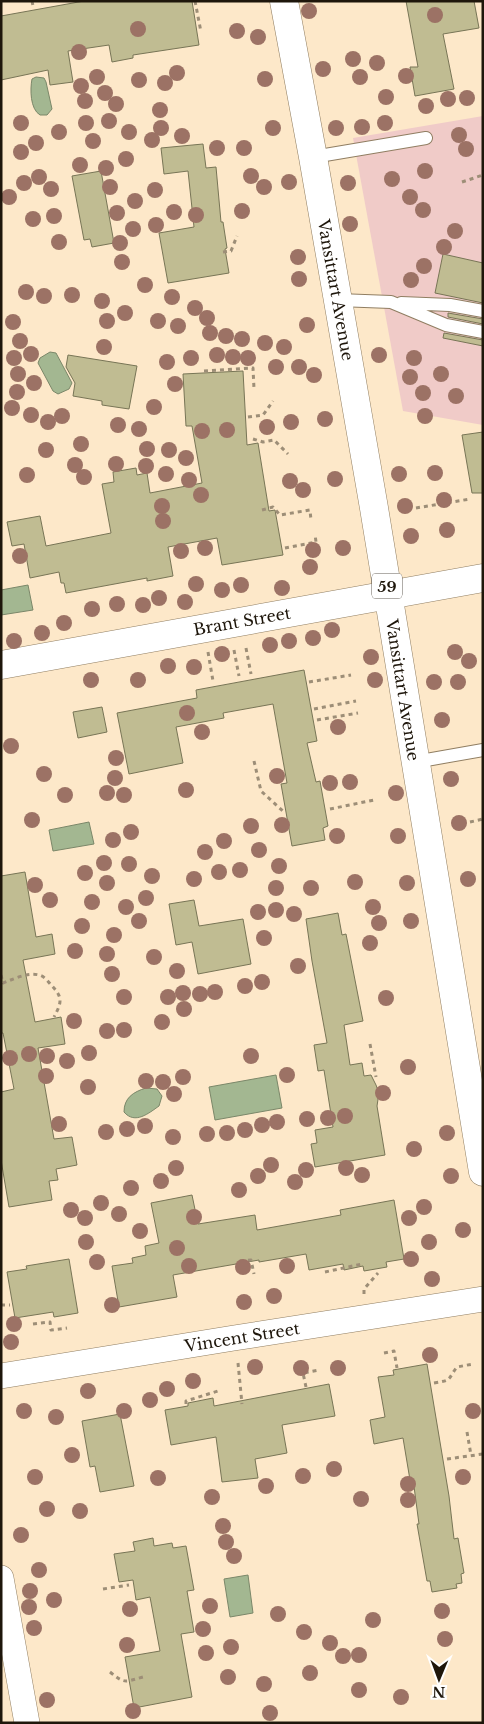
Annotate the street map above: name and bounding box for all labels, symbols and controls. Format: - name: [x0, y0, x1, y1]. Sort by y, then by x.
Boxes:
- street label: Vansittart Avenue: [314, 217, 358, 362]
- road number: 59: [372, 574, 402, 598]
- street label: Brant Street: [192, 603, 292, 639]
- street label: Vansittart Avenue: [382, 617, 424, 762]
- street label: Vincent Street: [182, 1318, 301, 1356]
- north arrow: [414, 1654, 464, 1704]
- text: N: [432, 1683, 446, 1701]

